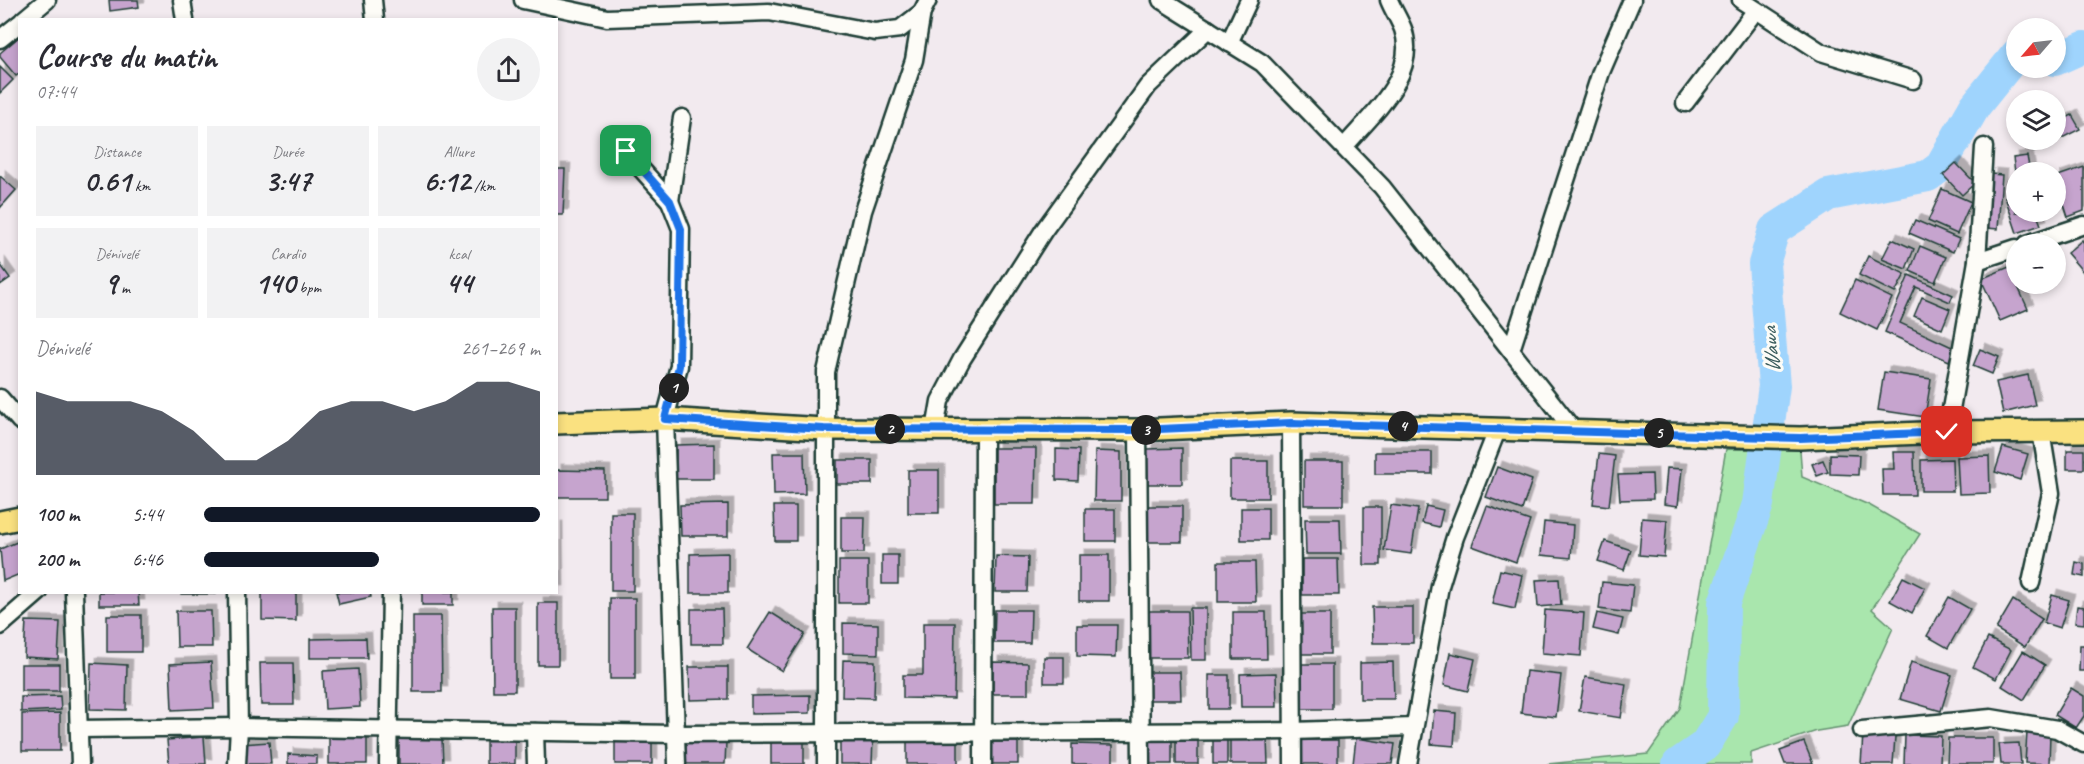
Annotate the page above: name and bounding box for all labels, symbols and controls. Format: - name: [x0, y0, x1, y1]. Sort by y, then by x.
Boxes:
- north arrow: [2006, 18, 2066, 78]
- map controls: [2006, 18, 2066, 294]
- text: Course du matin: [36, 35, 217, 77]
- button: share: [477, 38, 540, 101]
- text: 07:44: [36, 79, 76, 104]
- button: layers: [2006, 90, 2066, 150]
- pin: [600, 125, 651, 176]
- icon: arrive: [609, 134, 642, 167]
- text: Distance: [93, 142, 141, 162]
- text: Durée: [272, 142, 304, 162]
- text: Allure: [444, 142, 474, 162]
- text: 0.61: [84, 162, 131, 200]
- text: 3:47: [265, 162, 311, 200]
- text: 6:12: [423, 162, 470, 200]
- button: +: [2006, 162, 2066, 222]
- text: km: [131, 176, 150, 196]
- text: /km: [470, 176, 495, 196]
- button: −: [2006, 234, 2066, 294]
- text: Dénivelé: [95, 244, 139, 264]
- text: Cardio: [270, 244, 306, 264]
- text: kcal: [448, 244, 470, 264]
- text: 9: [104, 264, 117, 302]
- text: 140: [255, 264, 295, 302]
- text: 44: [446, 264, 473, 302]
- text: m: [117, 278, 130, 298]
- text: bpm: [295, 278, 321, 298]
- water label: Wawa: [1755, 324, 1787, 374]
- text: Dénivelé: [36, 336, 90, 361]
- text: 261–269 m: [461, 336, 540, 361]
- pin: 1: [659, 373, 689, 403]
- text: 1: [670, 378, 678, 398]
- pin: [1921, 406, 1972, 457]
- pin: 4: [1388, 411, 1418, 441]
- pin: 2: [875, 414, 905, 444]
- pin: 3: [1131, 415, 1161, 445]
- icon: check: [1930, 415, 1963, 448]
- text: 4: [1399, 416, 1407, 436]
- pin: 5: [1644, 418, 1674, 448]
- text: 2: [886, 419, 894, 439]
- text: 3: [1142, 420, 1150, 440]
- text: 5: [1656, 423, 1662, 443]
- text: 100 m: [36, 502, 79, 527]
- text: 5:44: [132, 502, 163, 527]
- text: 200 m: [36, 547, 79, 572]
- text: 6:46: [132, 547, 163, 572]

